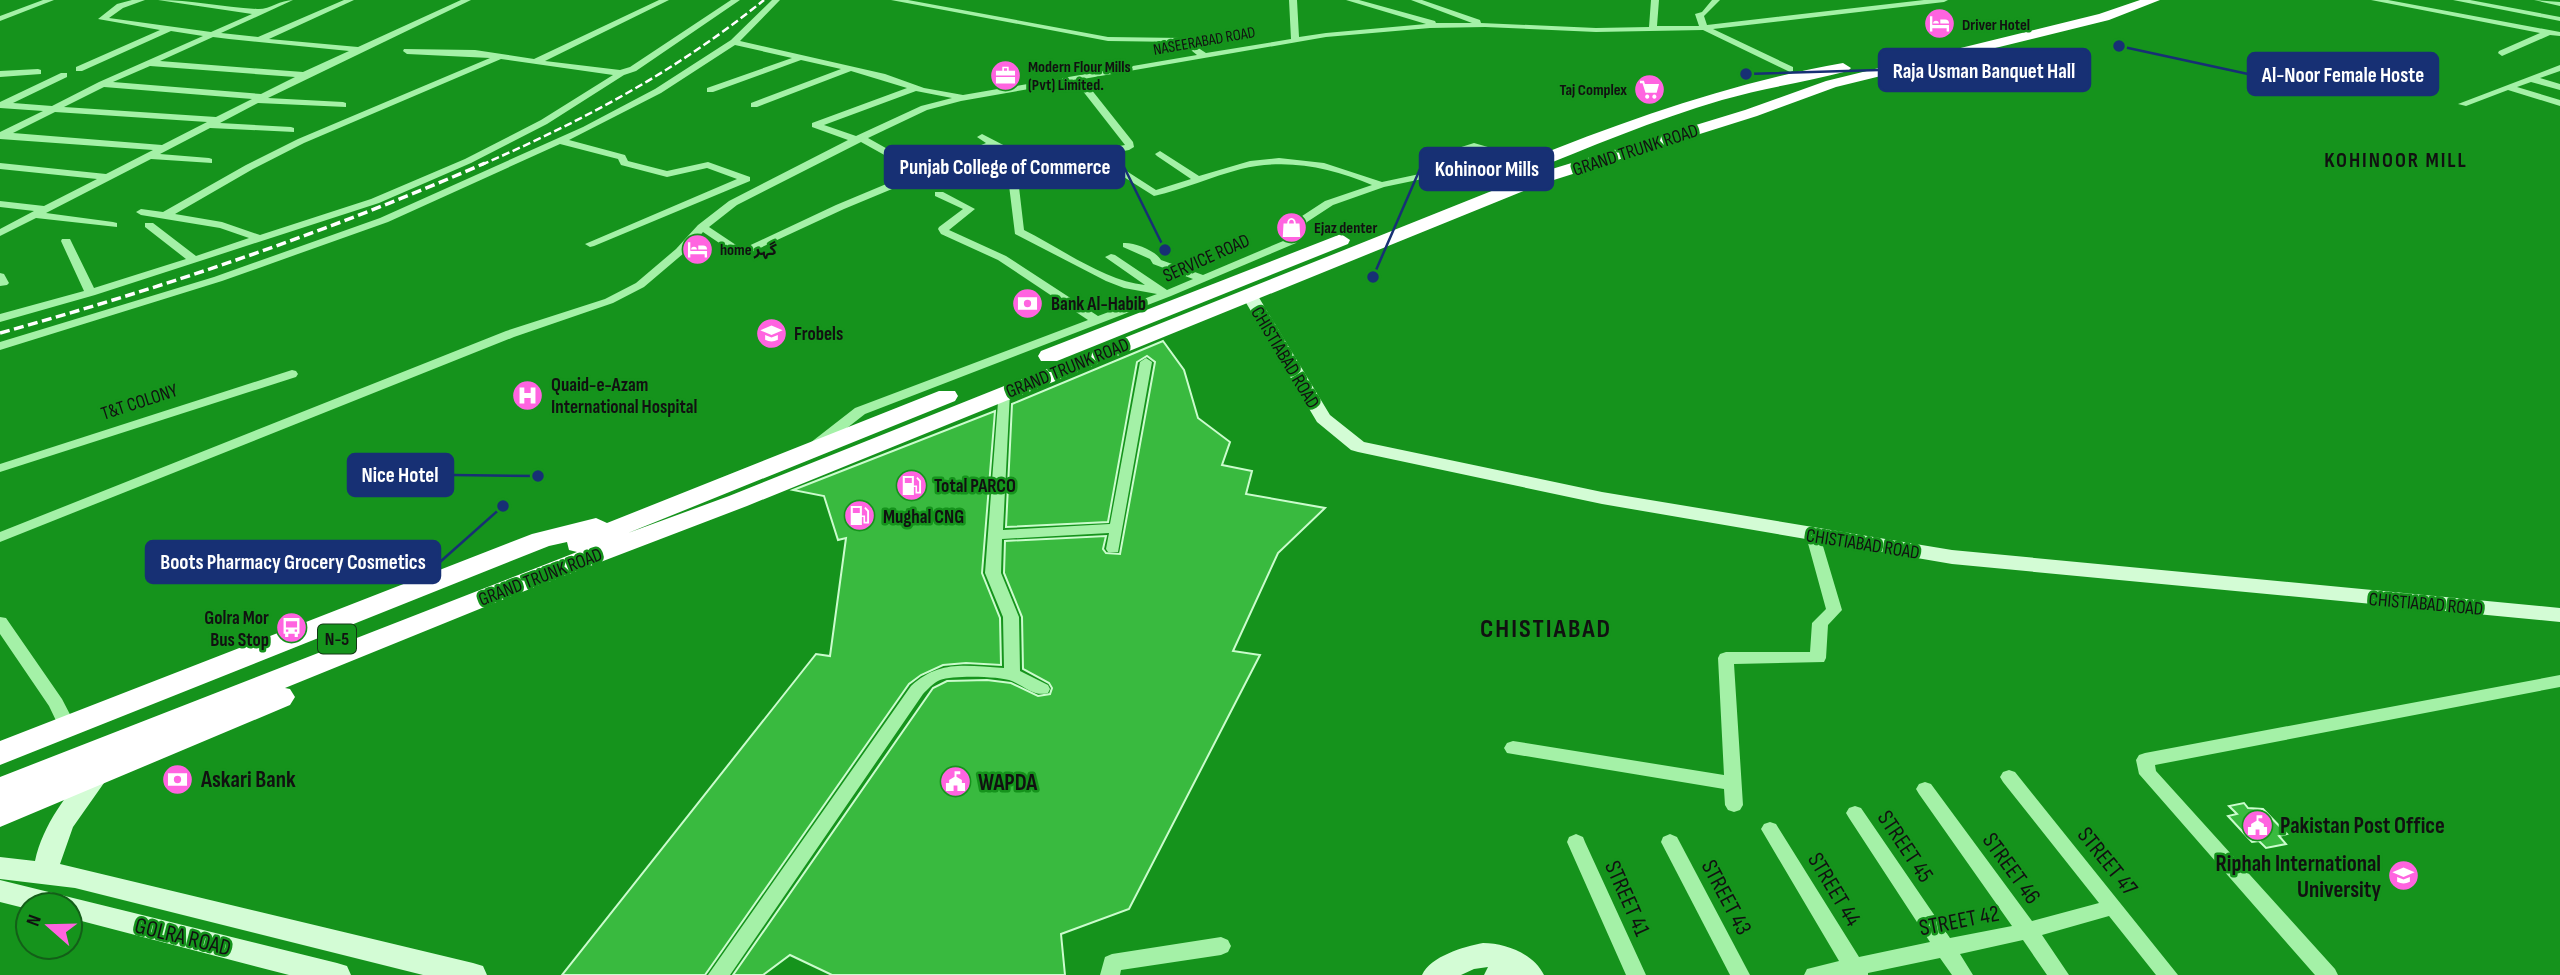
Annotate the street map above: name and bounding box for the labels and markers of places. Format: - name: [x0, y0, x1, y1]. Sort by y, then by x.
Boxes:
- hotel icon: Driver Hotel: [1922, 7, 1956, 41]
- place label: Driver Hotel: [1962, 16, 2030, 35]
- callout: Raja Usman Banquet Hall: [1879, 49, 2090, 91]
- callout: Al-Noor Female Hoste: [2248, 53, 2438, 95]
- office icon: Modern Flour Mills (Pvt) Limited.: [988, 58, 1022, 92]
- place label: Modern Flour Mills (Pvt) Limited.: [1028, 58, 1131, 95]
- supermarket icon: Taj Complex: [1633, 72, 1667, 106]
- place label: Taj Complex: [1560, 81, 1627, 100]
- callout: Punjab College of Commerce: [885, 146, 1124, 188]
- callout: Kohinoor Mills: [1420, 148, 1553, 190]
- shop icon: Ejaz denter: [1274, 210, 1308, 244]
- place label: Ejaz denter: [1314, 219, 1377, 238]
- hotel icon: home گہر: [680, 232, 714, 266]
- place label: home گہر: [720, 241, 777, 260]
- bank icon: Bank Al-Habib: [1011, 286, 1045, 320]
- place label: Bank Al-Habib: [1051, 293, 1146, 316]
- school or university icon: Frobels: [754, 316, 788, 350]
- place label: Frobels: [794, 323, 843, 346]
- place label: Quaid-e-Azam International Hospital: [551, 374, 697, 419]
- hospital icon: Quaid-e-Azam International Hospital: [511, 378, 545, 412]
- callout: Nice Hotel: [348, 454, 453, 496]
- fuel station icon: Total PARCO: [894, 468, 928, 502]
- place label: Total PARCO: [934, 475, 1016, 498]
- fuel station icon: Mughal CNG: [843, 499, 877, 533]
- place label: Mughal CNG: [883, 506, 964, 529]
- callout: Boots Pharmacy Grocery Cosmetics: [146, 541, 440, 583]
- place label: Golra Mor Bus Stop: [204, 607, 269, 652]
- bus stop icon: Golra Mor Bus Stop: [275, 611, 309, 645]
- bank icon: Askari Bank: [161, 762, 195, 796]
- public building icon: WAPDA: [938, 765, 972, 799]
- place label: Askari Bank: [200, 766, 296, 794]
- place label: WAPDA: [978, 769, 1038, 797]
- public building icon: Pakistan Post Office: [2240, 808, 2274, 842]
- place label: Pakistan Post Office: [2280, 812, 2445, 840]
- place label: Riphah International University: [2216, 850, 2381, 904]
- school or university icon: Riphah International University: [2387, 859, 2421, 893]

